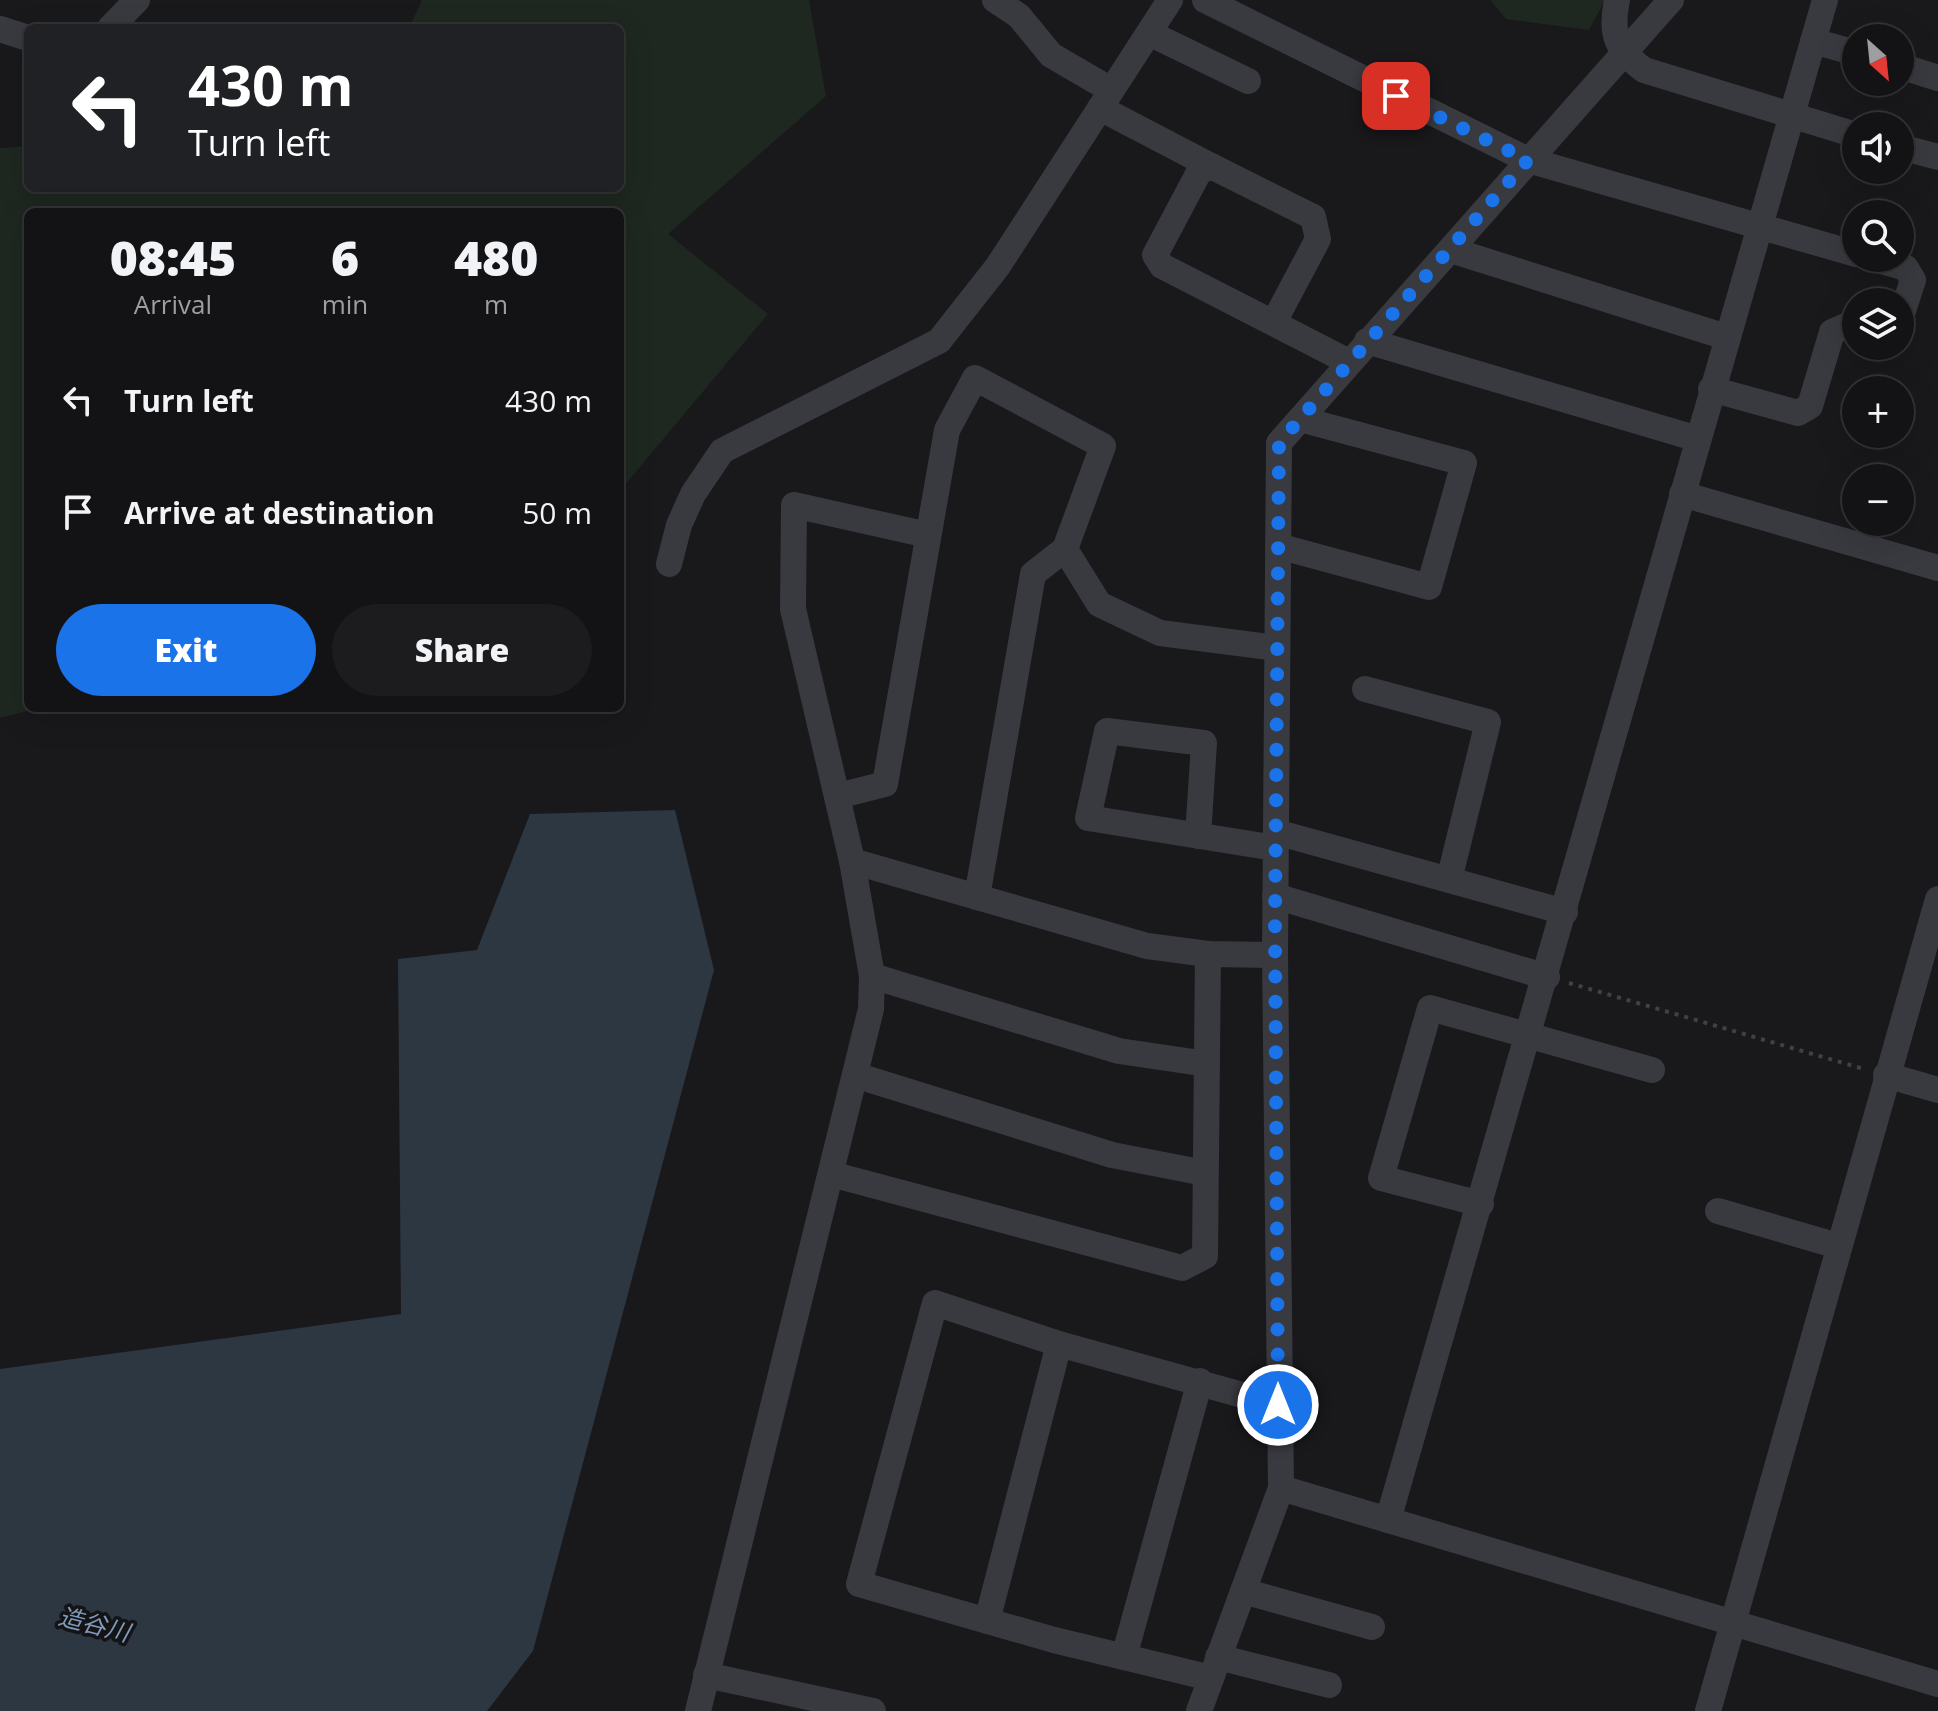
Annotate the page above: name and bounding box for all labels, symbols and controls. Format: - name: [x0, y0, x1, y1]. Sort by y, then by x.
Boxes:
- north arrow: [1842, 24, 1914, 96]
- map controls: [1842, 24, 1914, 536]
- text: 430 m: [188, 46, 354, 122]
- icon: left: [56, 56, 160, 160]
- pin: [1362, 62, 1430, 130]
- icon: arrive: [1374, 74, 1418, 118]
- button: sound: [1842, 112, 1914, 184]
- text: Turn left: [188, 118, 330, 167]
- button: search: [1842, 200, 1914, 272]
- text: 08:45: [110, 225, 236, 290]
- text: 6: [331, 225, 359, 290]
- text: 480: [454, 225, 538, 290]
- text: Arrival: [134, 286, 212, 322]
- text: min: [322, 286, 368, 322]
- text: m: [484, 286, 508, 322]
- button: layers: [1842, 288, 1914, 360]
- button: +: [1842, 376, 1914, 448]
- icon: left: [56, 378, 100, 422]
- text: Turn left: [124, 380, 254, 421]
- text: 430 m: [505, 380, 592, 421]
- button: −: [1842, 464, 1914, 536]
- icon: arrive: [56, 490, 100, 534]
- text: Arrive at destination: [124, 492, 435, 533]
- text: 50 m: [522, 492, 592, 533]
- button: Exit: [56, 604, 316, 696]
- button: Share: [332, 604, 592, 696]
- position arrow: [1236, 1363, 1320, 1447]
- water label: 造谷川: [55, 1599, 136, 1649]

